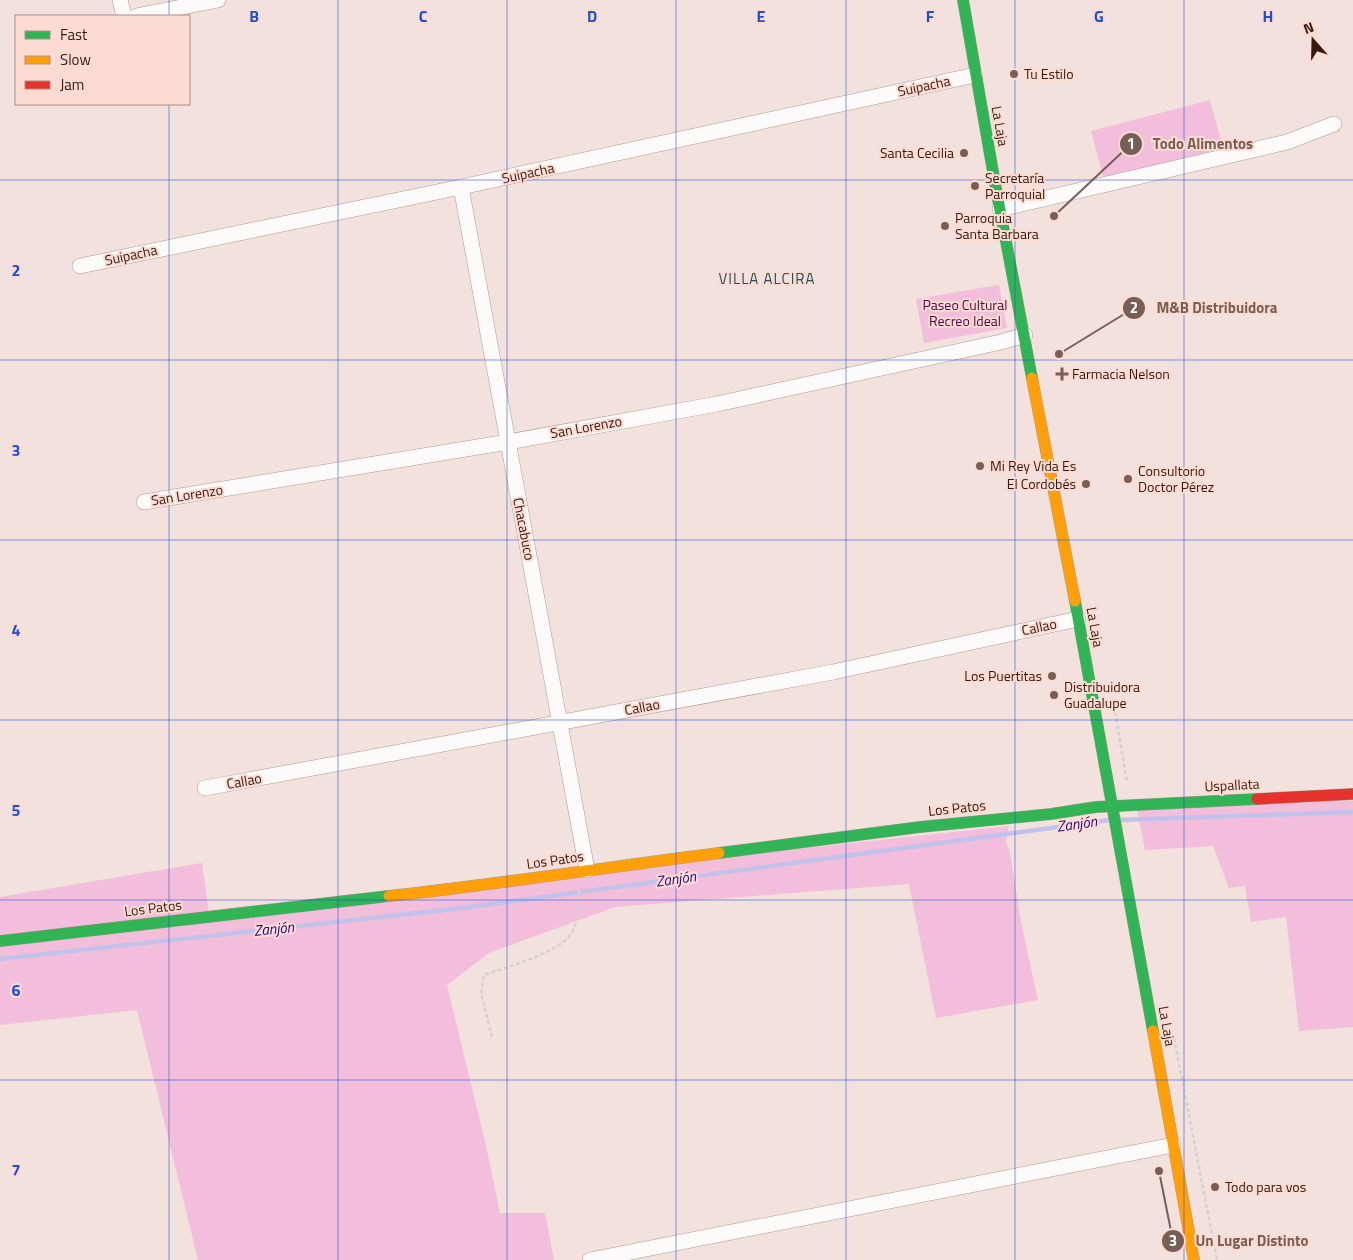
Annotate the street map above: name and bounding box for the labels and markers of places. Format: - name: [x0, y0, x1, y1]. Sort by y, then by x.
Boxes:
- place label: Tu Estilo: [1024, 63, 1074, 84]
- marker: Tu Estilo: [1008, 68, 1020, 80]
- callout: Todo Alimentos: [1118, 129, 1264, 159]
- place label: Santa Cecilia: [880, 142, 954, 163]
- marker: Santa Cecilia: [958, 147, 970, 159]
- place label: Secretaría Parroquial: [985, 167, 1045, 204]
- marker: Secretaría Parroquial: [969, 180, 981, 192]
- place label: Parroquia Santa Barbara: [955, 207, 1039, 244]
- marker: Parroquia Santa Barbara: [939, 220, 951, 232]
- callout: M&B Distribuidora: [1121, 293, 1287, 323]
- place label: Farmacia Nelson: [1072, 363, 1170, 384]
- marker: Farmacia Nelson: [1056, 368, 1068, 380]
- place label: Mi Rey Vida Es: [990, 455, 1076, 476]
- marker: Mi Rey Vida Es: [974, 460, 986, 472]
- place label: Consultorio Doctor Pérez: [1138, 460, 1214, 497]
- place label: El Cordobés: [1007, 473, 1076, 494]
- marker: Consultorio Doctor Pérez: [1122, 473, 1134, 485]
- marker: El Cordobés: [1080, 478, 1092, 490]
- place label: Los Puertitas: [964, 665, 1042, 686]
- marker: Los Puertitas: [1046, 670, 1058, 682]
- place label: Distribuidora Guadalupe: [1064, 676, 1140, 713]
- marker: Distribuidora Guadalupe: [1048, 689, 1060, 701]
- place label: Todo para vos: [1225, 1176, 1306, 1197]
- marker: Todo para vos: [1209, 1181, 1221, 1193]
- callout: Un Lugar Distinto: [1161, 1226, 1319, 1256]

